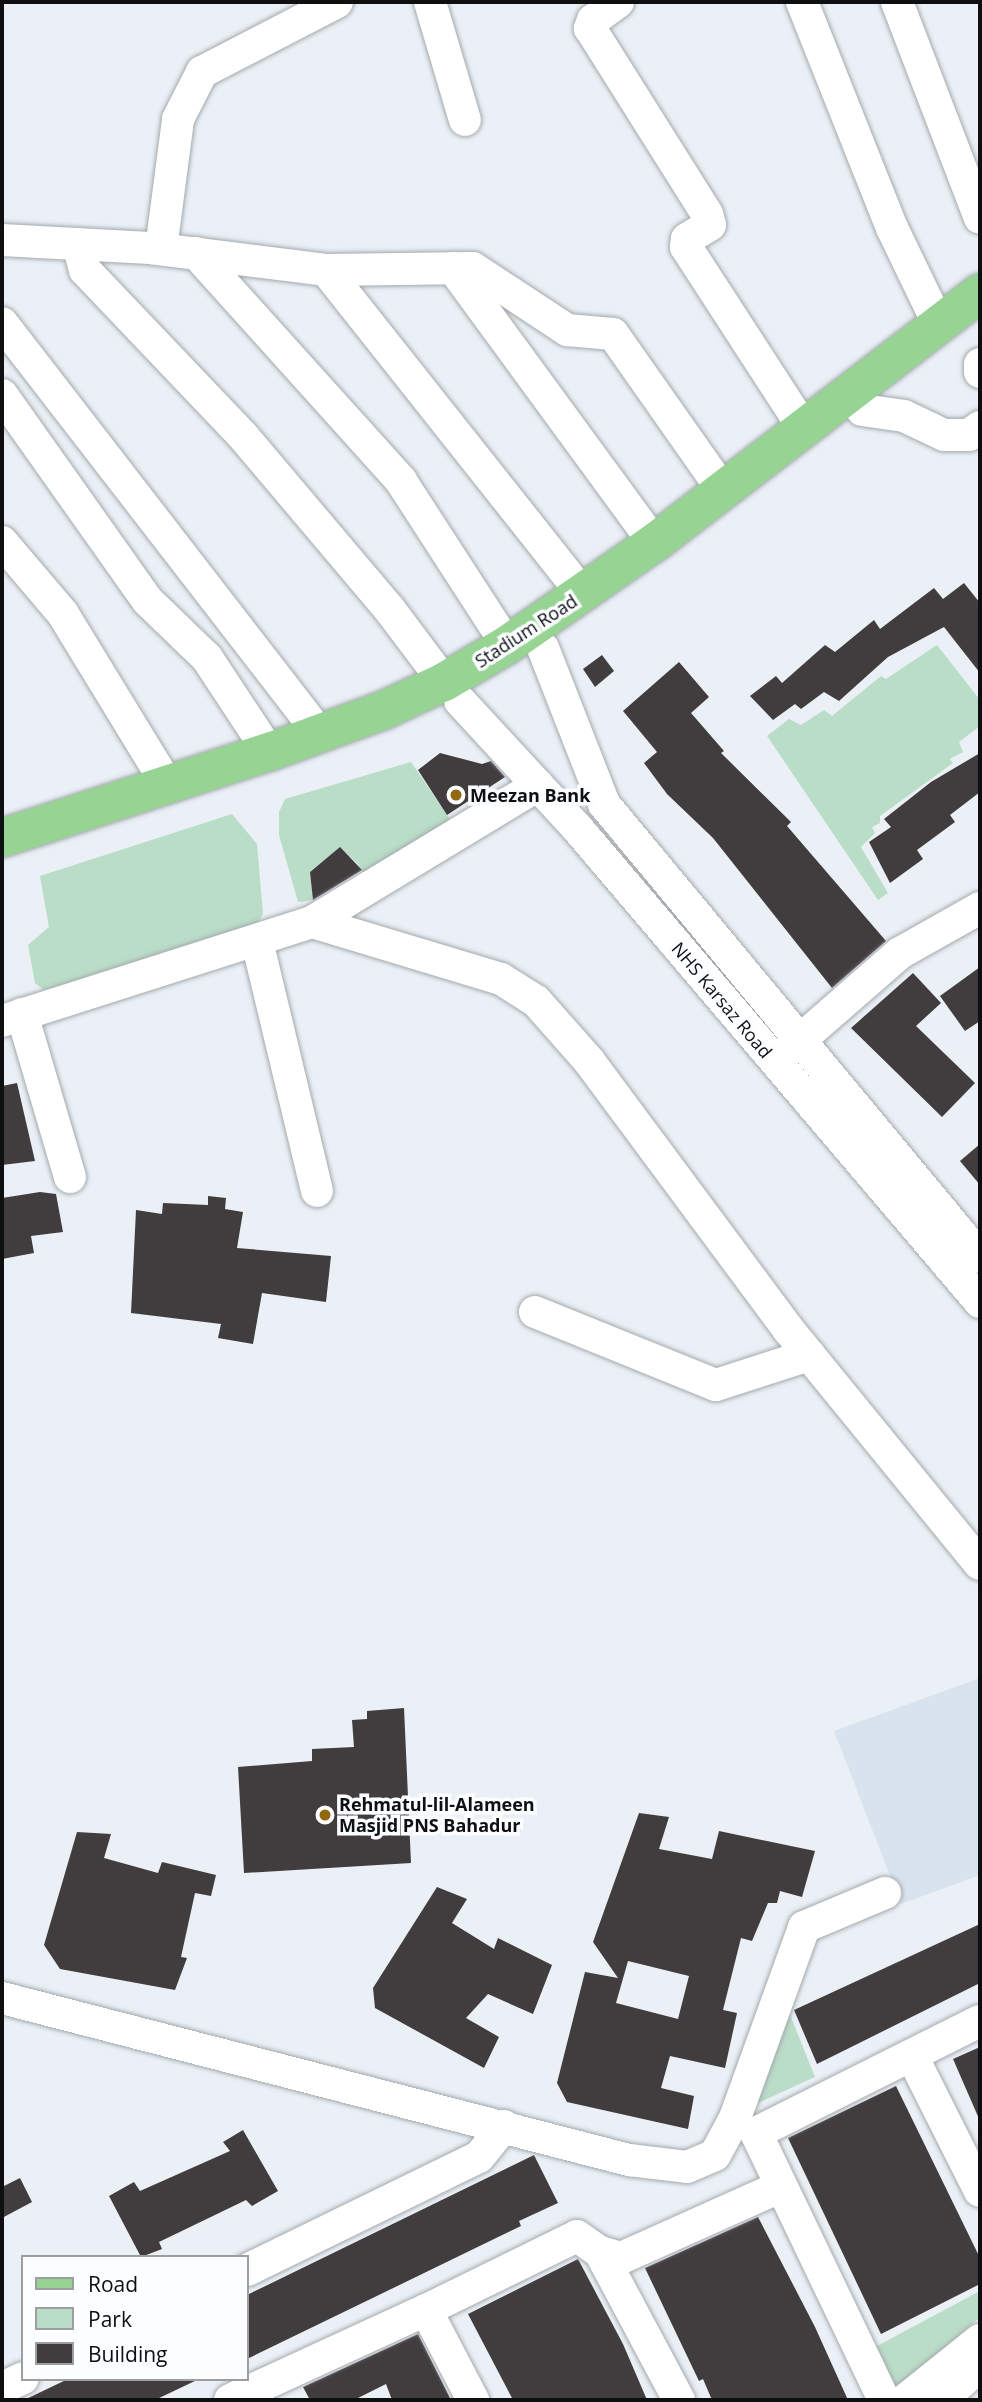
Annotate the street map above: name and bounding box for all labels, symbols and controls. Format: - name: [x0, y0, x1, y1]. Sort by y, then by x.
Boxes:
- street label: Stadium Road: [471, 590, 581, 672]
- place label: Meezan Bank: [470, 784, 590, 806]
- marker: Meezan Bank: [448, 787, 464, 803]
- street label: NHS Karsaz Road: [667, 938, 777, 1062]
- place label: Rehmatul-lil-Alameen Masjid PNS Bahadur: [339, 1794, 535, 1836]
- marker: Rehmatul-lil-Alameen Masjid PNS Bahadur: [317, 1807, 333, 1823]
- legend: [21, 2255, 248, 2381]
- text: Road: [88, 2270, 138, 2298]
- text: Park: [88, 2305, 132, 2333]
- text: Building: [88, 2340, 167, 2368]

